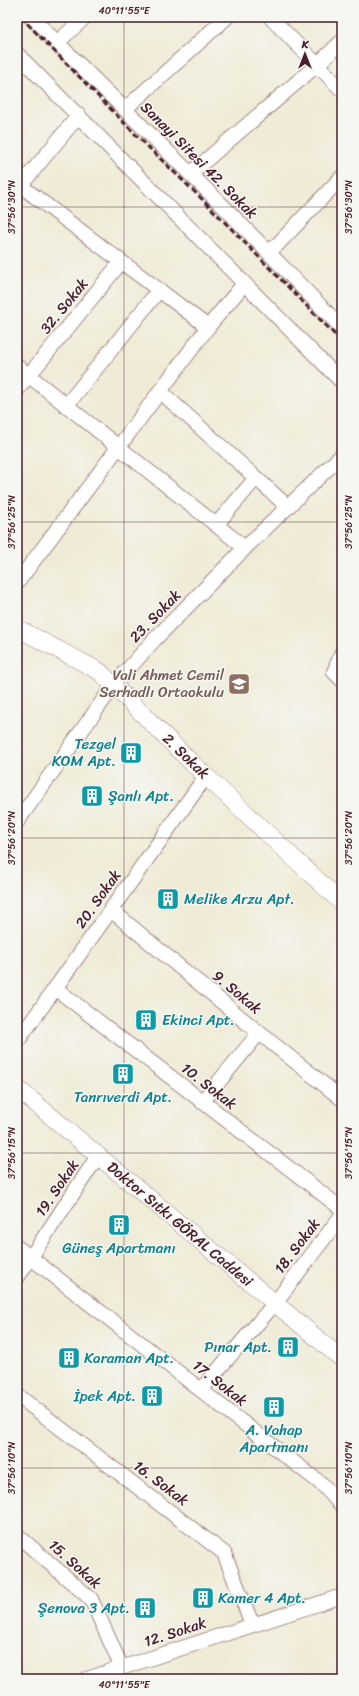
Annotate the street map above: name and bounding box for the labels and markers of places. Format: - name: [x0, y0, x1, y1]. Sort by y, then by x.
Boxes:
- place label: Vali Ahmet Cemil Serhadlı Ortaokulu: [99, 662, 225, 705]
- school or university icon: Vali Ahmet Cemil Serhadlı Ortaokulu: [226, 671, 252, 697]
- place label: Tezgel KOM Apt.: [52, 731, 117, 774]
- building icon: Tezgel KOM Apt.: [118, 740, 144, 766]
- building icon: Şanlı Apt.: [79, 783, 105, 809]
- place label: Şanlı Apt.: [108, 783, 174, 809]
- building icon: Melike Arzu Apt.: [155, 886, 181, 912]
- place label: Melike Arzu Apt.: [184, 886, 295, 912]
- building icon: Ekinci Apt.: [133, 1007, 159, 1033]
- place label: Ekinci Apt.: [162, 1007, 235, 1033]
- building icon: Tanrıverdi Apt.: [110, 1061, 136, 1087]
- place label: Tanrıverdi Apt.: [74, 1084, 172, 1110]
- building icon: Güneş Apartmanı: [106, 1212, 132, 1238]
- place label: Güneş Apartmanı: [62, 1235, 176, 1261]
- place label: Pınar Apt.: [204, 1334, 272, 1360]
- building icon: Pınar Apt.: [275, 1334, 301, 1360]
- building icon: Karaman Apt.: [56, 1345, 82, 1371]
- place label: Karaman Apt.: [84, 1345, 174, 1371]
- place label: İpek Apt.: [73, 1383, 136, 1409]
- building icon: İpek Apt.: [139, 1383, 165, 1409]
- building icon: A. Vahap Apartmanı: [261, 1394, 287, 1420]
- place label: A. Vahap Apartmanı: [239, 1417, 308, 1460]
- building icon: Kamer 4 Apt.: [190, 1585, 216, 1611]
- place label: Kamer 4 Apt.: [218, 1585, 306, 1611]
- place label: Şenova 3 Apt.: [38, 1595, 130, 1621]
- building icon: Şenova 3 Apt.: [132, 1595, 158, 1621]

